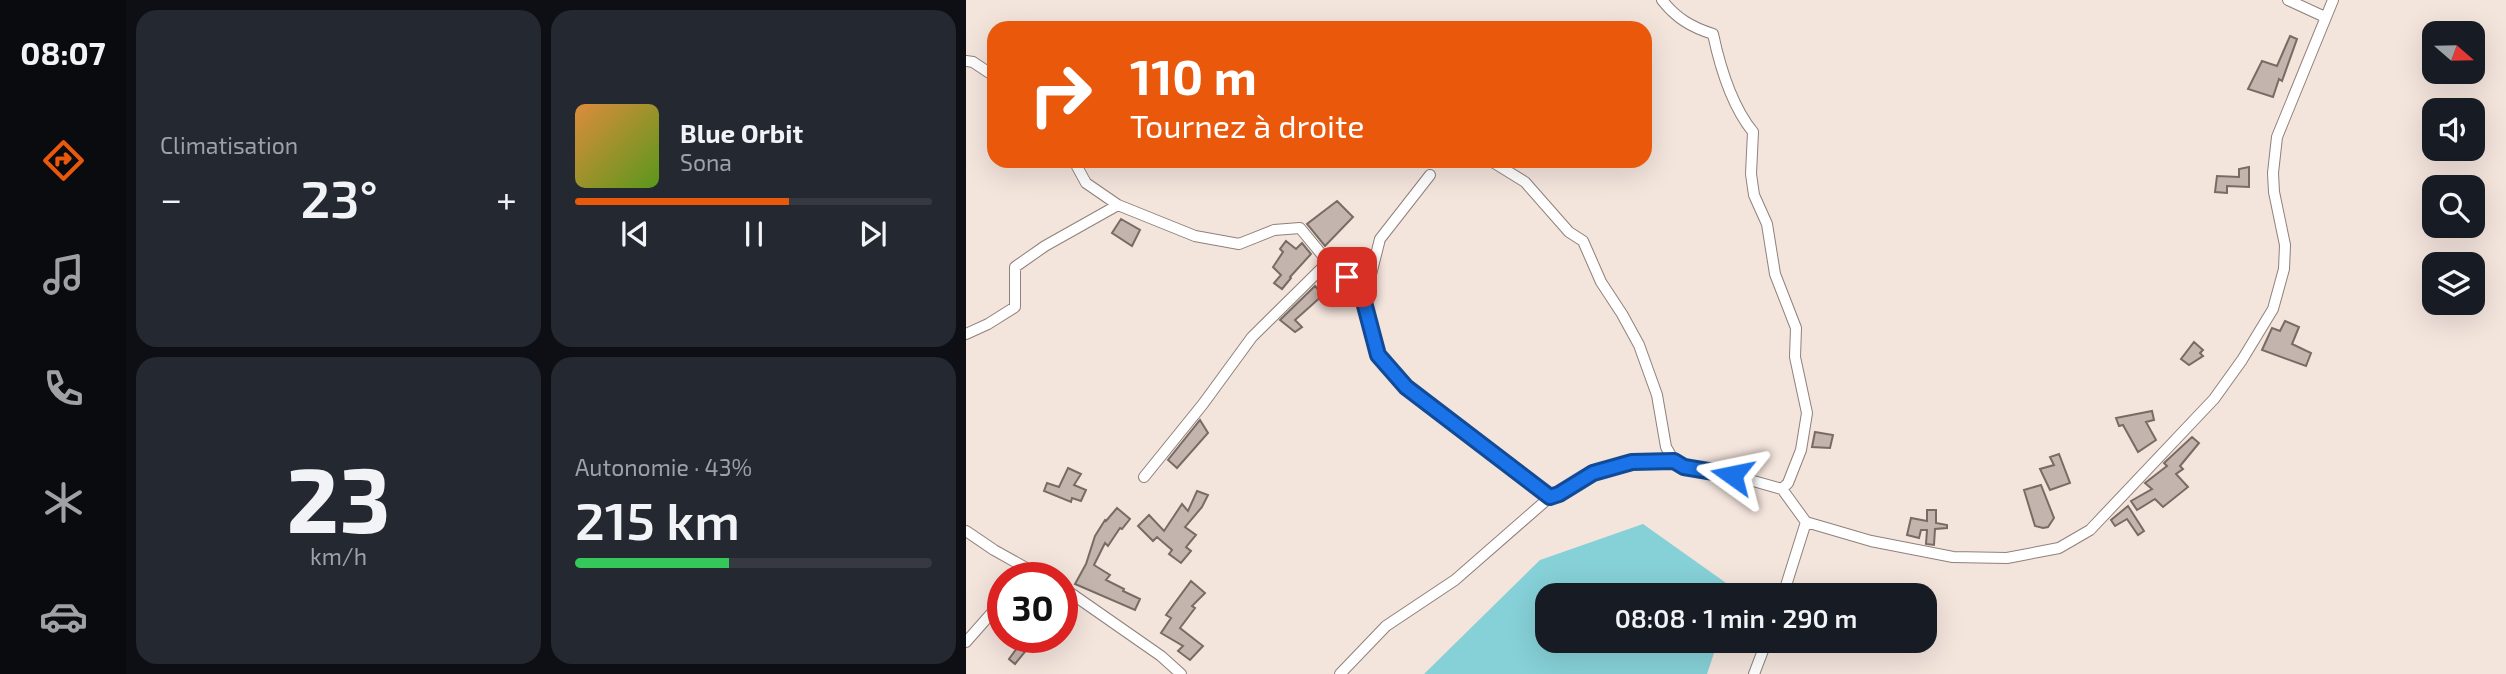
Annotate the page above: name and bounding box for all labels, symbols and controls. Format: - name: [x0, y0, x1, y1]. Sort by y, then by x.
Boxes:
- north arrow: [2422, 21, 2485, 84]
- map controls: [2422, 21, 2485, 315]
- text: 08:07: [20, 33, 106, 71]
- text: 110 m: [1130, 46, 1257, 105]
- icon: right: [1015, 49, 1106, 140]
- button: sound: [2422, 98, 2485, 161]
- text: Tournez à droite: [1130, 106, 1364, 144]
- text: Blue Orbit: [680, 117, 803, 148]
- text: Climatisation: [160, 131, 298, 159]
- icon: directions: [39, 136, 88, 185]
- text: Sona: [680, 148, 732, 176]
- text: 23°: [300, 166, 378, 228]
- text: −: [160, 175, 182, 221]
- text: +: [496, 175, 517, 221]
- button: search: [2422, 175, 2485, 238]
- icon: previous: [616, 215, 654, 253]
- icon: pause: [735, 215, 773, 253]
- icon: next: [854, 215, 892, 253]
- pin: [1317, 247, 1377, 307]
- icon: music: [39, 250, 88, 299]
- button: layers: [2422, 252, 2485, 315]
- icon: arrive: [1328, 258, 1366, 296]
- icon: phone: [39, 364, 88, 413]
- position arrow: [1695, 438, 1769, 512]
- text: 23: [286, 442, 391, 551]
- text: Autonomie · 43%: [575, 453, 752, 481]
- icon: climate: [39, 478, 88, 527]
- text: 215 km: [575, 488, 740, 550]
- text: km/h: [310, 542, 367, 570]
- speed limit sign: 30: [987, 562, 1078, 653]
- icon: car: [39, 592, 88, 641]
- text: 08:08 · 1 min · 290 m: [1615, 602, 1857, 633]

